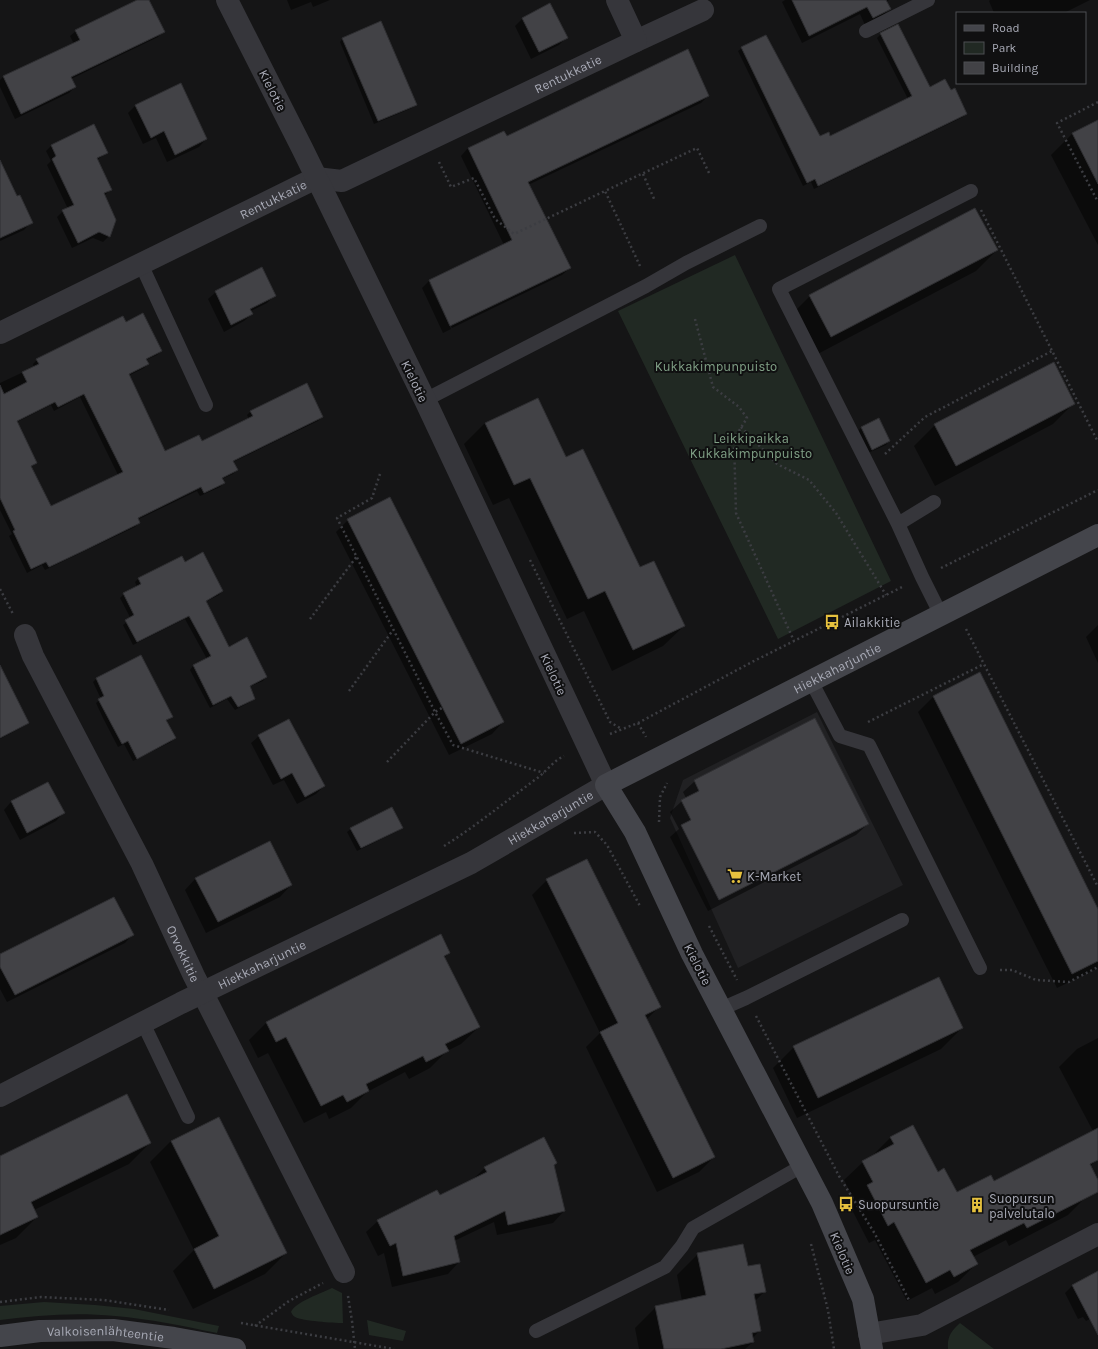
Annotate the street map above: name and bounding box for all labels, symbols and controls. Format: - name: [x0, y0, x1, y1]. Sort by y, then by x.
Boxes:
- legend: [956, 12, 1086, 84]
- text: Road: [992, 21, 1020, 35]
- text: Park: [992, 41, 1017, 55]
- street label: Rentukkatie: [532, 52, 604, 96]
- text: Building: [992, 61, 1039, 75]
- street label: Kielotie: [256, 67, 290, 114]
- street label: Rentukkatie: [237, 177, 309, 222]
- street label: Kielotie: [398, 358, 431, 405]
- park label: Kukkakimpunpuisto: [655, 359, 777, 374]
- park label: Leikkipaikka Kukkakimpunpuisto: [690, 431, 812, 461]
- bus stop icon: Ailakkitie: [823, 613, 841, 631]
- place label: Ailakkitie: [844, 615, 900, 630]
- street label: Hiekkaharjuntie: [791, 640, 884, 697]
- street label: Kielotie: [537, 651, 570, 698]
- street label: Hiekkaharjuntie: [505, 787, 596, 848]
- supermarket icon: K-Market: [726, 867, 744, 885]
- place label: K-Market: [747, 869, 801, 884]
- street label: Orvokkitie: [164, 923, 203, 985]
- street label: Hiekkaharjuntie: [215, 937, 309, 992]
- street label: Kielotie: [681, 941, 715, 988]
- place label: Suopursun palvelutalo: [989, 1191, 1055, 1221]
- bus stop icon: Suopursuntie: [837, 1195, 855, 1213]
- building icon: Suopursun palvelutalo: [968, 1196, 986, 1214]
- place label: Suopursuntie: [858, 1197, 939, 1212]
- street label: Kielotie: [827, 1230, 858, 1277]
- street label: Valkoisenlähteentie: [47, 1323, 165, 1345]

